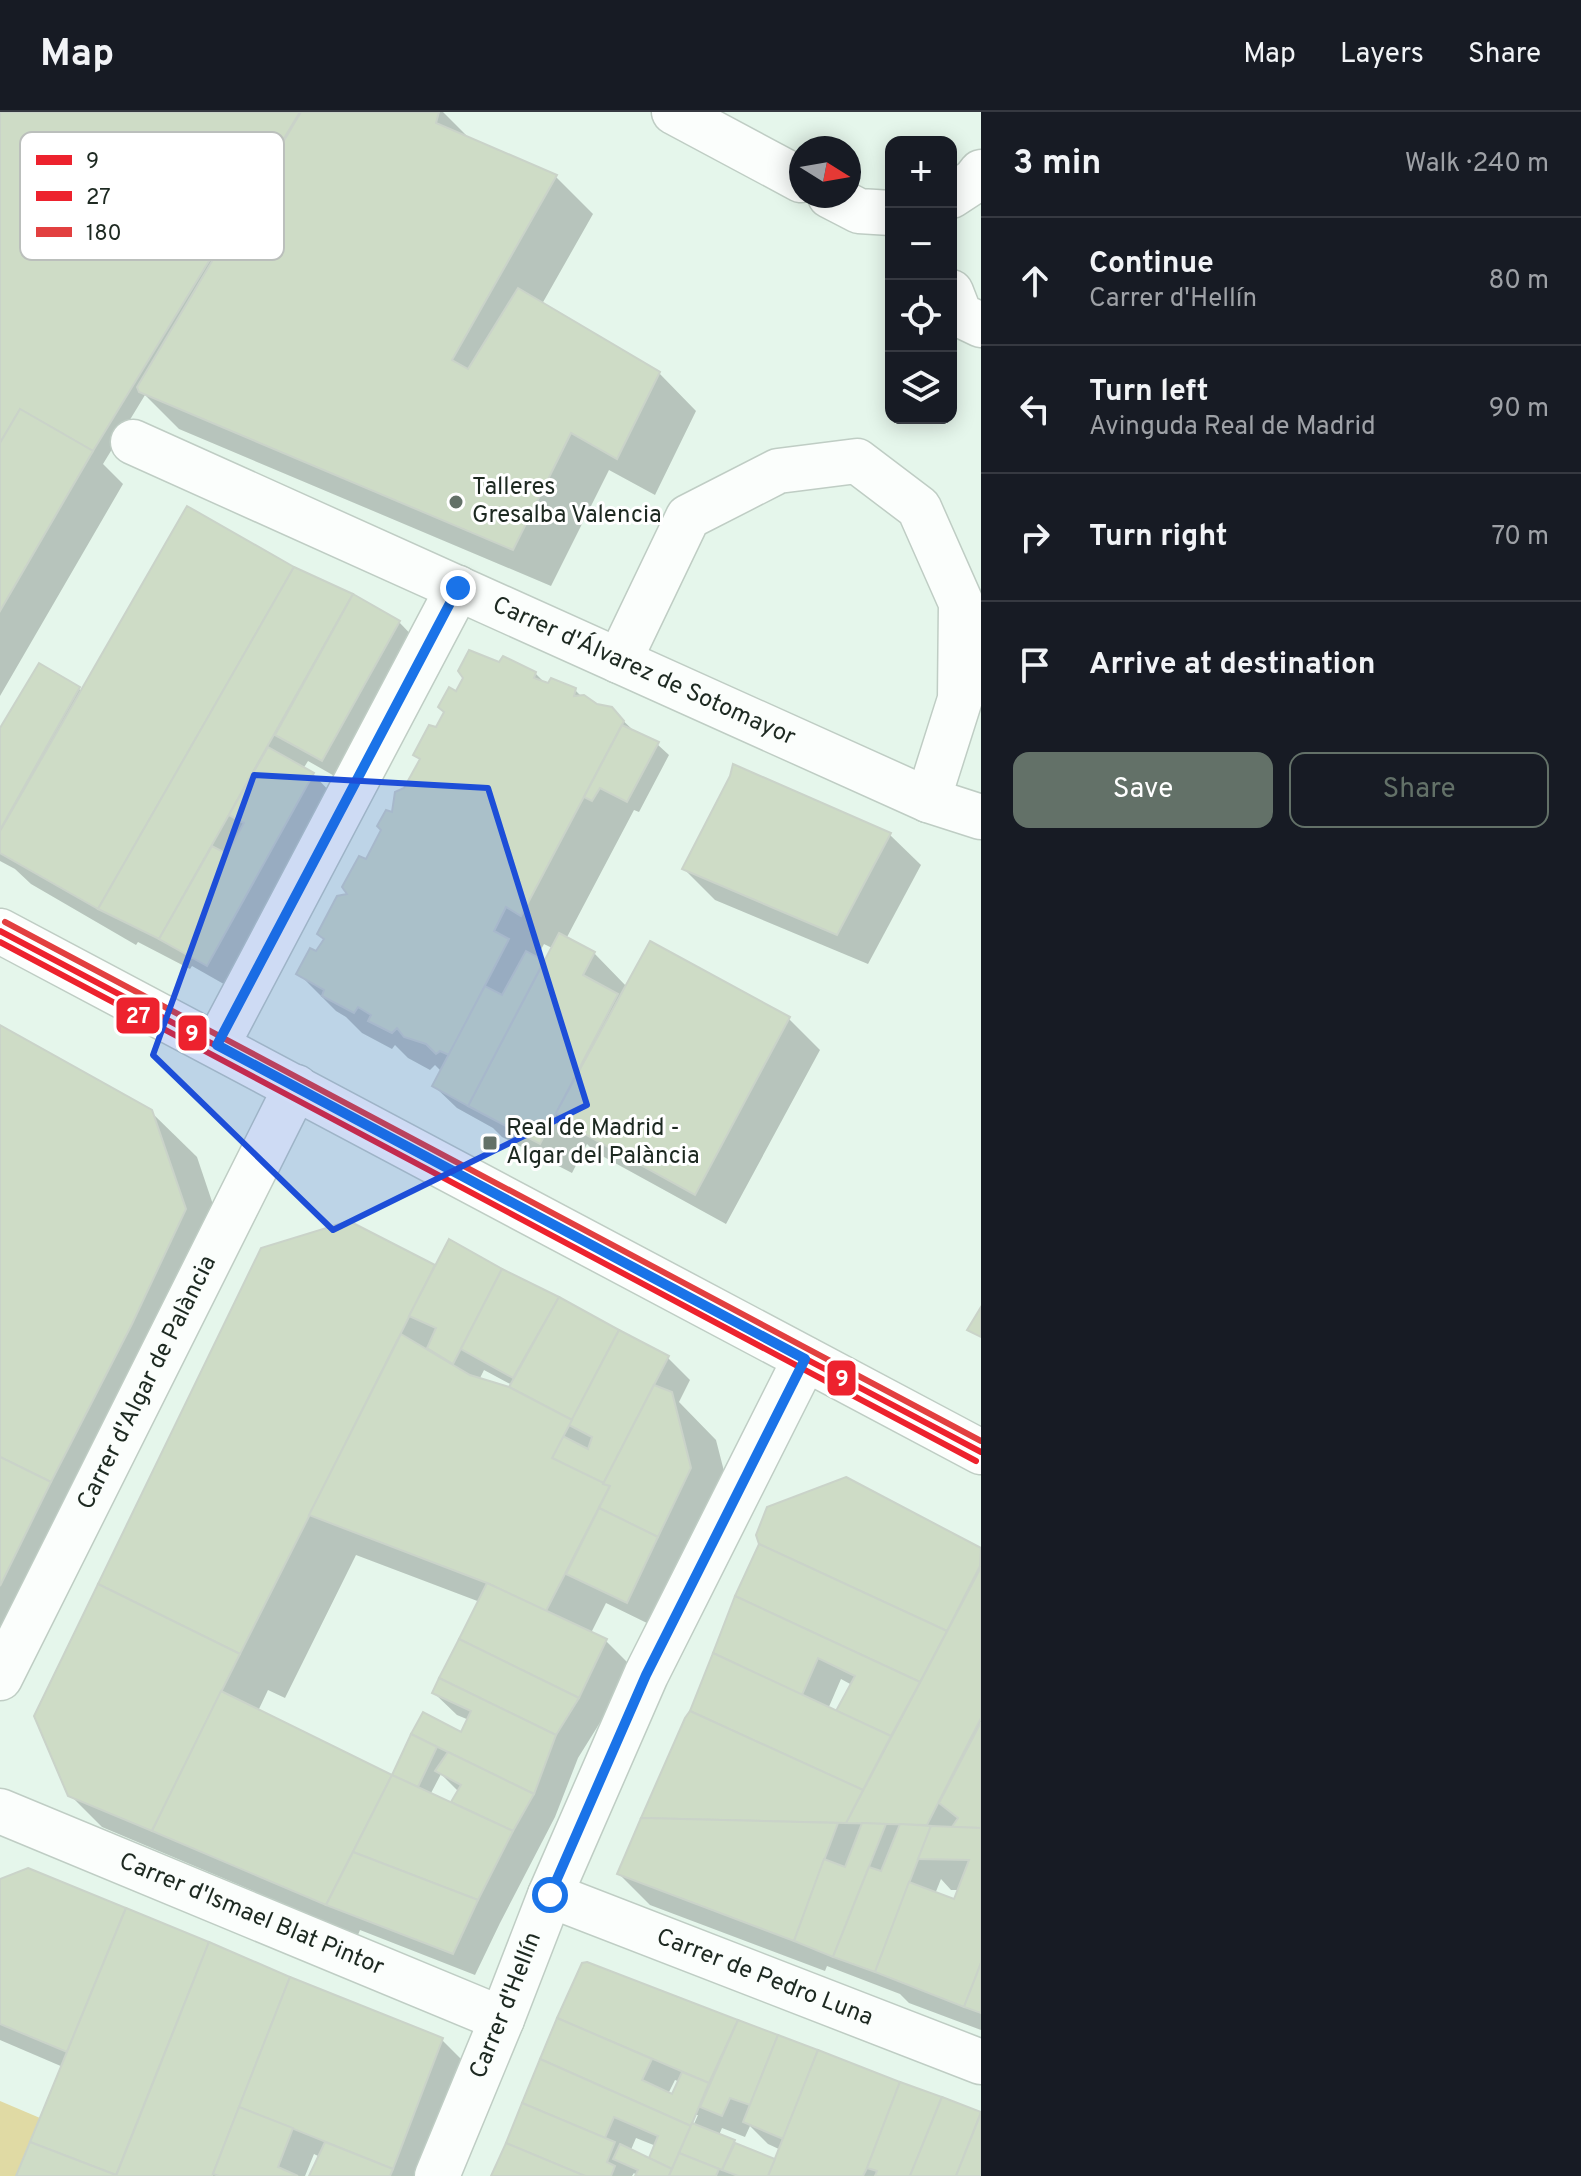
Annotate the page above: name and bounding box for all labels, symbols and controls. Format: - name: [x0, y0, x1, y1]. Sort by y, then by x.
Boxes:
- text: Map: [40, 31, 114, 80]
- text: Map: [1243, 37, 1296, 73]
- text: Layers: [1340, 37, 1424, 73]
- text: Share: [1468, 37, 1541, 73]
- legend: [20, 132, 284, 260]
- north arrow: [789, 136, 861, 208]
- map controls: [885, 136, 957, 424]
- button: +: [885, 136, 957, 208]
- text: 3 min: [1013, 143, 1101, 186]
- text: Walk · 240 m: [1405, 148, 1549, 181]
- text: 9: [86, 149, 99, 176]
- text: 27: [86, 185, 111, 212]
- button: −: [885, 208, 957, 280]
- text: 180: [86, 221, 122, 248]
- text: Continue: [1089, 246, 1214, 283]
- icon: ahead: [1013, 259, 1057, 303]
- text: 80 m: [1489, 265, 1549, 298]
- button: locate: [885, 280, 957, 352]
- text: Carrer d'Hellín: [1089, 283, 1257, 316]
- button: layers: [885, 352, 957, 424]
- text: Turn left: [1089, 374, 1209, 411]
- icon: left: [1013, 387, 1057, 431]
- text: 90 m: [1489, 393, 1549, 426]
- text: Avinguda Real de Madrid: [1089, 411, 1376, 444]
- place label: Talleres Gresalba Valencia: [472, 473, 662, 531]
- marker: Talleres Gresalba Valencia: [447, 493, 465, 511]
- icon: right: [1013, 515, 1057, 559]
- text: Turn right: [1089, 519, 1227, 556]
- text: 70 m: [1491, 521, 1549, 554]
- route end: [440, 570, 476, 606]
- street label: Carrer d'Álvarez de Sotomayor: [487, 591, 800, 753]
- icon: arrive: [1013, 643, 1057, 687]
- text: Arrive at destination: [1089, 647, 1375, 684]
- button: Save: [1013, 752, 1273, 828]
- button: Share: [1289, 752, 1549, 828]
- line badge: 27: [115, 996, 161, 1035]
- text: 27: [125, 1004, 151, 1031]
- line badge: 9: [177, 1014, 208, 1052]
- text: 9: [185, 1022, 199, 1049]
- place label: Real de Madrid - Algar del Palància: [506, 1114, 700, 1172]
- marker: Real de Madrid - Algar del Palància: [481, 1134, 499, 1152]
- street label: Carrer d'Algar de Palància: [72, 1251, 224, 1515]
- line badge: 9: [826, 1359, 857, 1397]
- text: 9: [835, 1367, 849, 1394]
- street label: Carrer d'Ismael Blat Pintor: [114, 1847, 388, 1983]
- route start: [532, 1877, 568, 1913]
- street label: Carrer de Pedro Luna: [652, 1923, 877, 2034]
- street label: Carrer d'Hellín: [464, 1928, 549, 2083]

